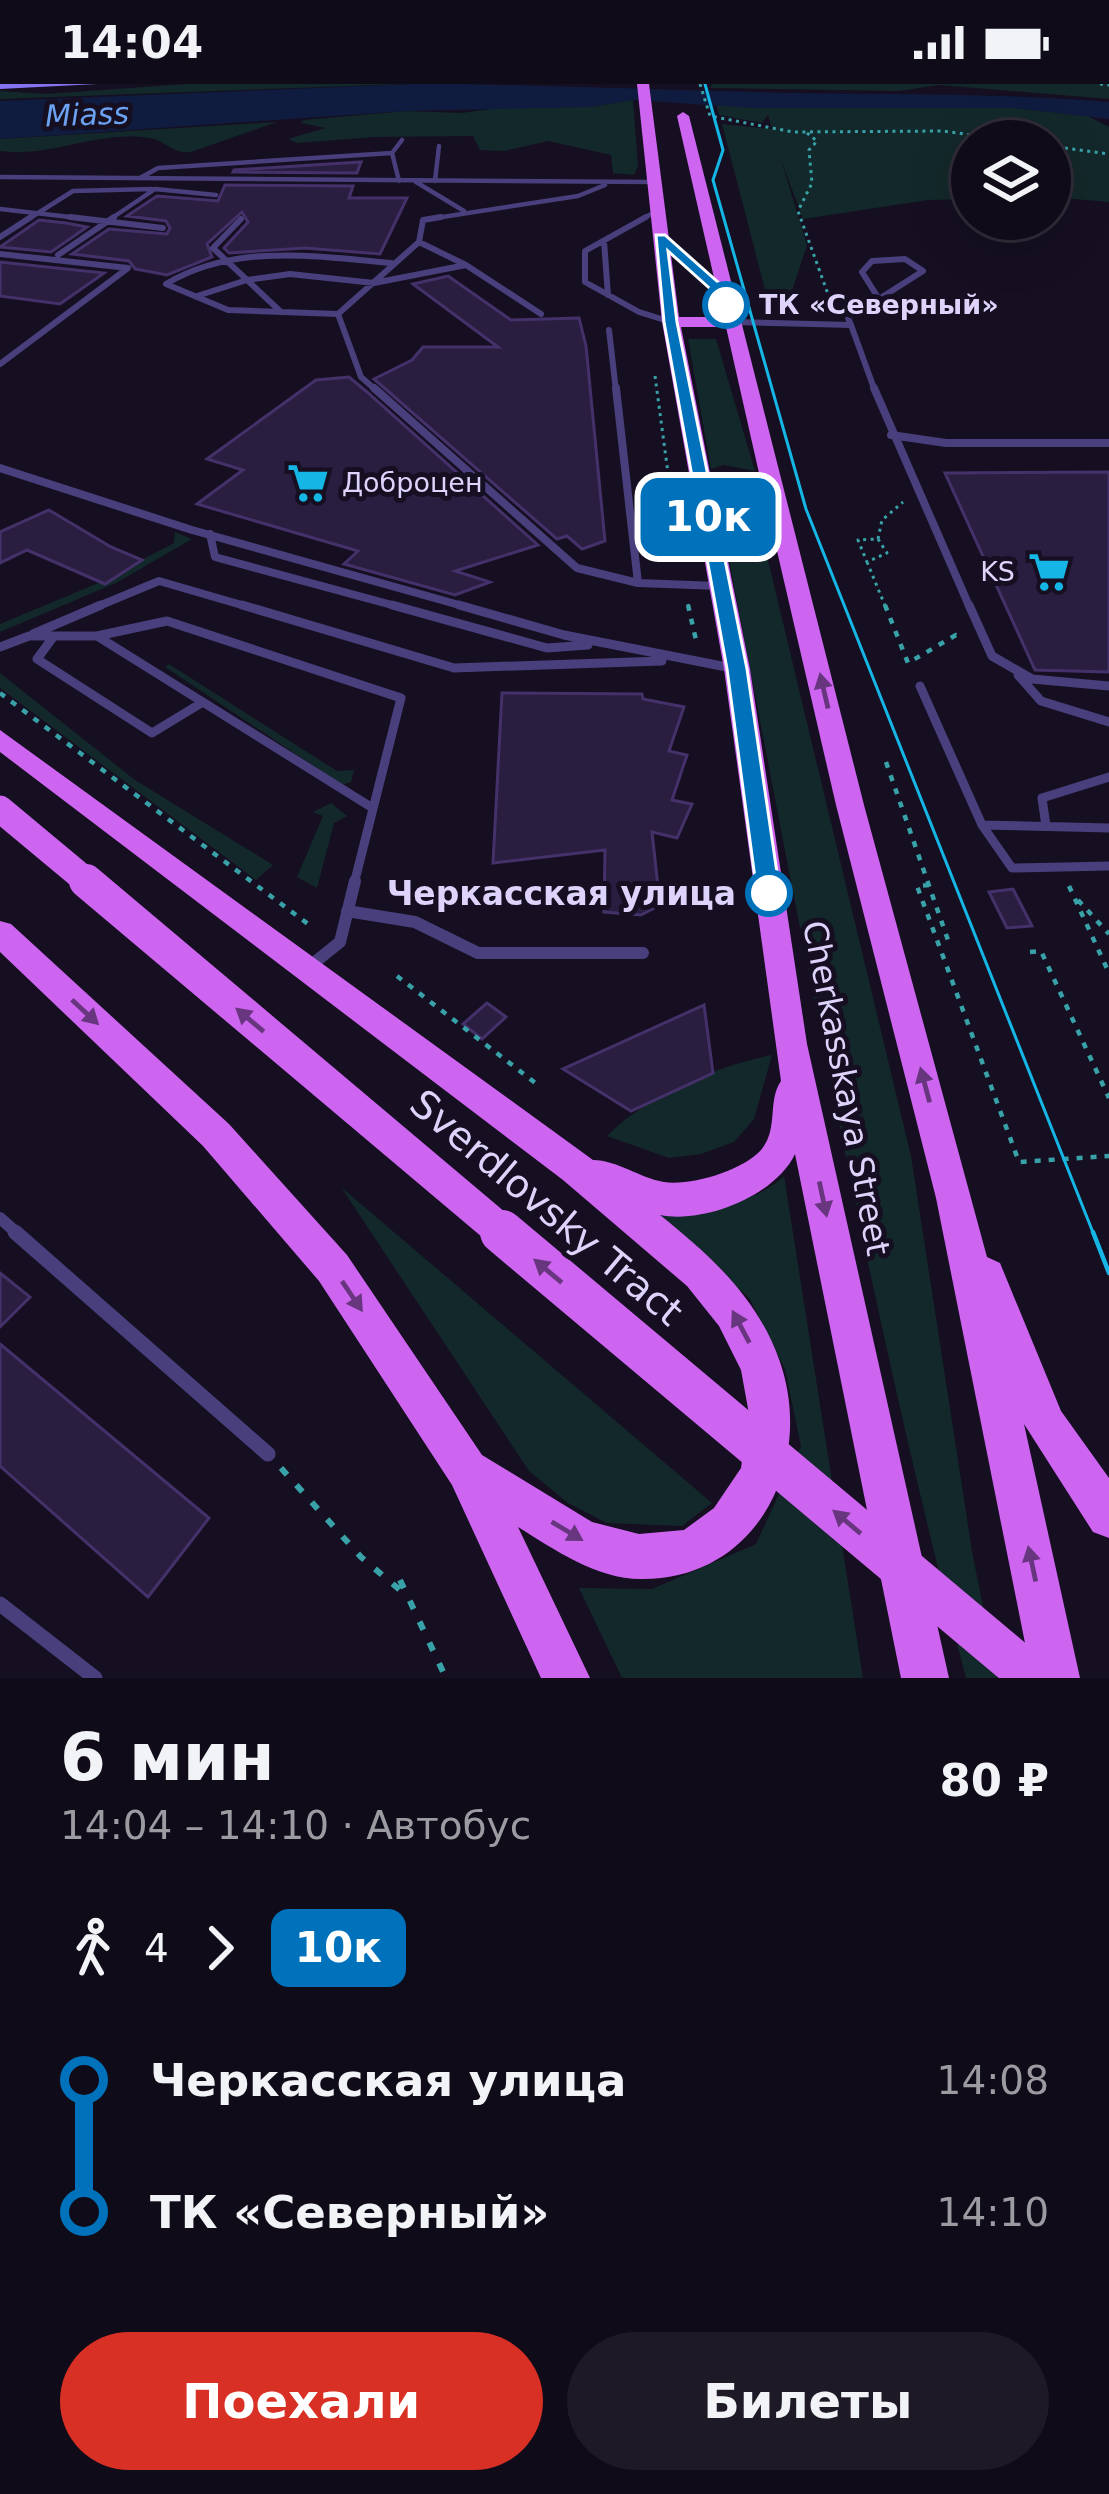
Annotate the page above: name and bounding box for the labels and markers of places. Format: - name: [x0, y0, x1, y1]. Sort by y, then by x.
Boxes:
- marker: ТК «Северный»: [704, 283, 748, 327]
- place label: ТК «Северный»: [759, 289, 999, 320]
- supermarket icon: Доброцен: [285, 460, 331, 506]
- place label: Доброцен: [342, 467, 483, 498]
- supermarket icon: KS: [1026, 549, 1072, 595]
- place label: KS: [980, 556, 1015, 587]
- marker: Черкасская улица: [747, 871, 791, 915]
- place label: Черкасская улица: [387, 874, 736, 913]

